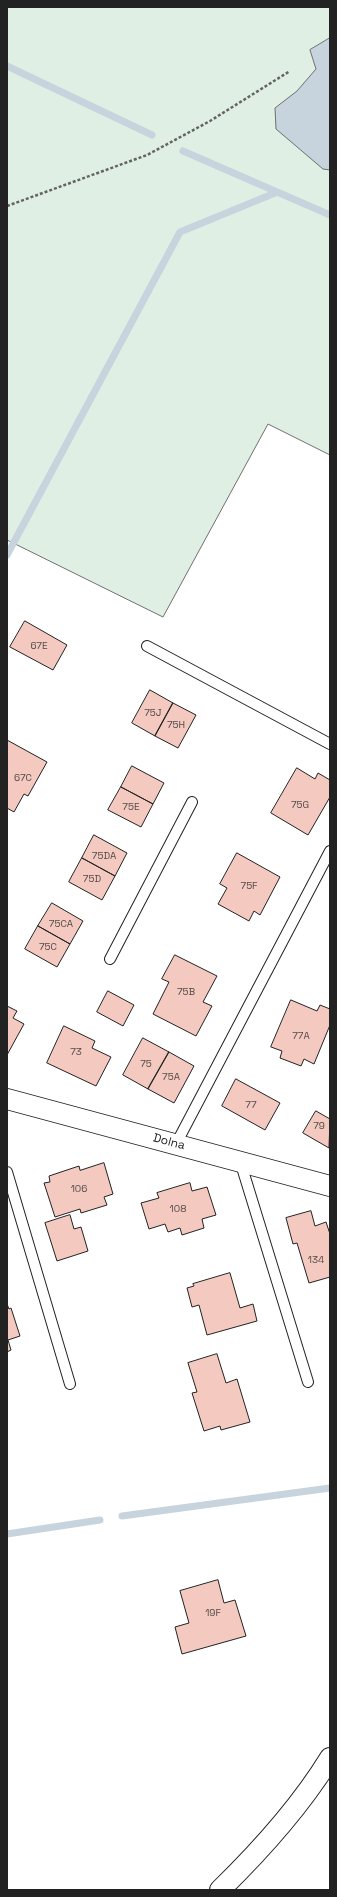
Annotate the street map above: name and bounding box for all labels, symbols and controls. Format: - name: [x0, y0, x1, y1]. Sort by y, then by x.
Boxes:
- house number: 67E: [30, 640, 48, 652]
- house number: 75J: [144, 707, 162, 719]
- house number: 75H: [167, 719, 185, 731]
- house number: 67C: [14, 772, 32, 784]
- house number: 75G: [291, 799, 309, 811]
- house number: 75E: [122, 801, 140, 813]
- house number: 75DA: [92, 850, 116, 862]
- house number: 75D: [83, 873, 101, 885]
- house number: 75F: [240, 880, 258, 892]
- house number: 75CA: [49, 918, 73, 930]
- house number: 75C: [39, 941, 57, 953]
- house number: 75B: [177, 986, 195, 998]
- house number: 77A: [292, 1030, 310, 1042]
- house number: 73: [70, 1046, 82, 1058]
- house number: 75: [140, 1058, 152, 1070]
- house number: 75A: [162, 1071, 180, 1083]
- house number: 77: [245, 1099, 257, 1111]
- house number: 79: [313, 1120, 325, 1132]
- street label: Dolna: [151, 1131, 187, 1153]
- house number: 106: [71, 1183, 87, 1195]
- house number: 108: [170, 1203, 186, 1215]
- house number: 134: [308, 1254, 324, 1266]
- house number: 19F: [205, 1607, 221, 1619]

